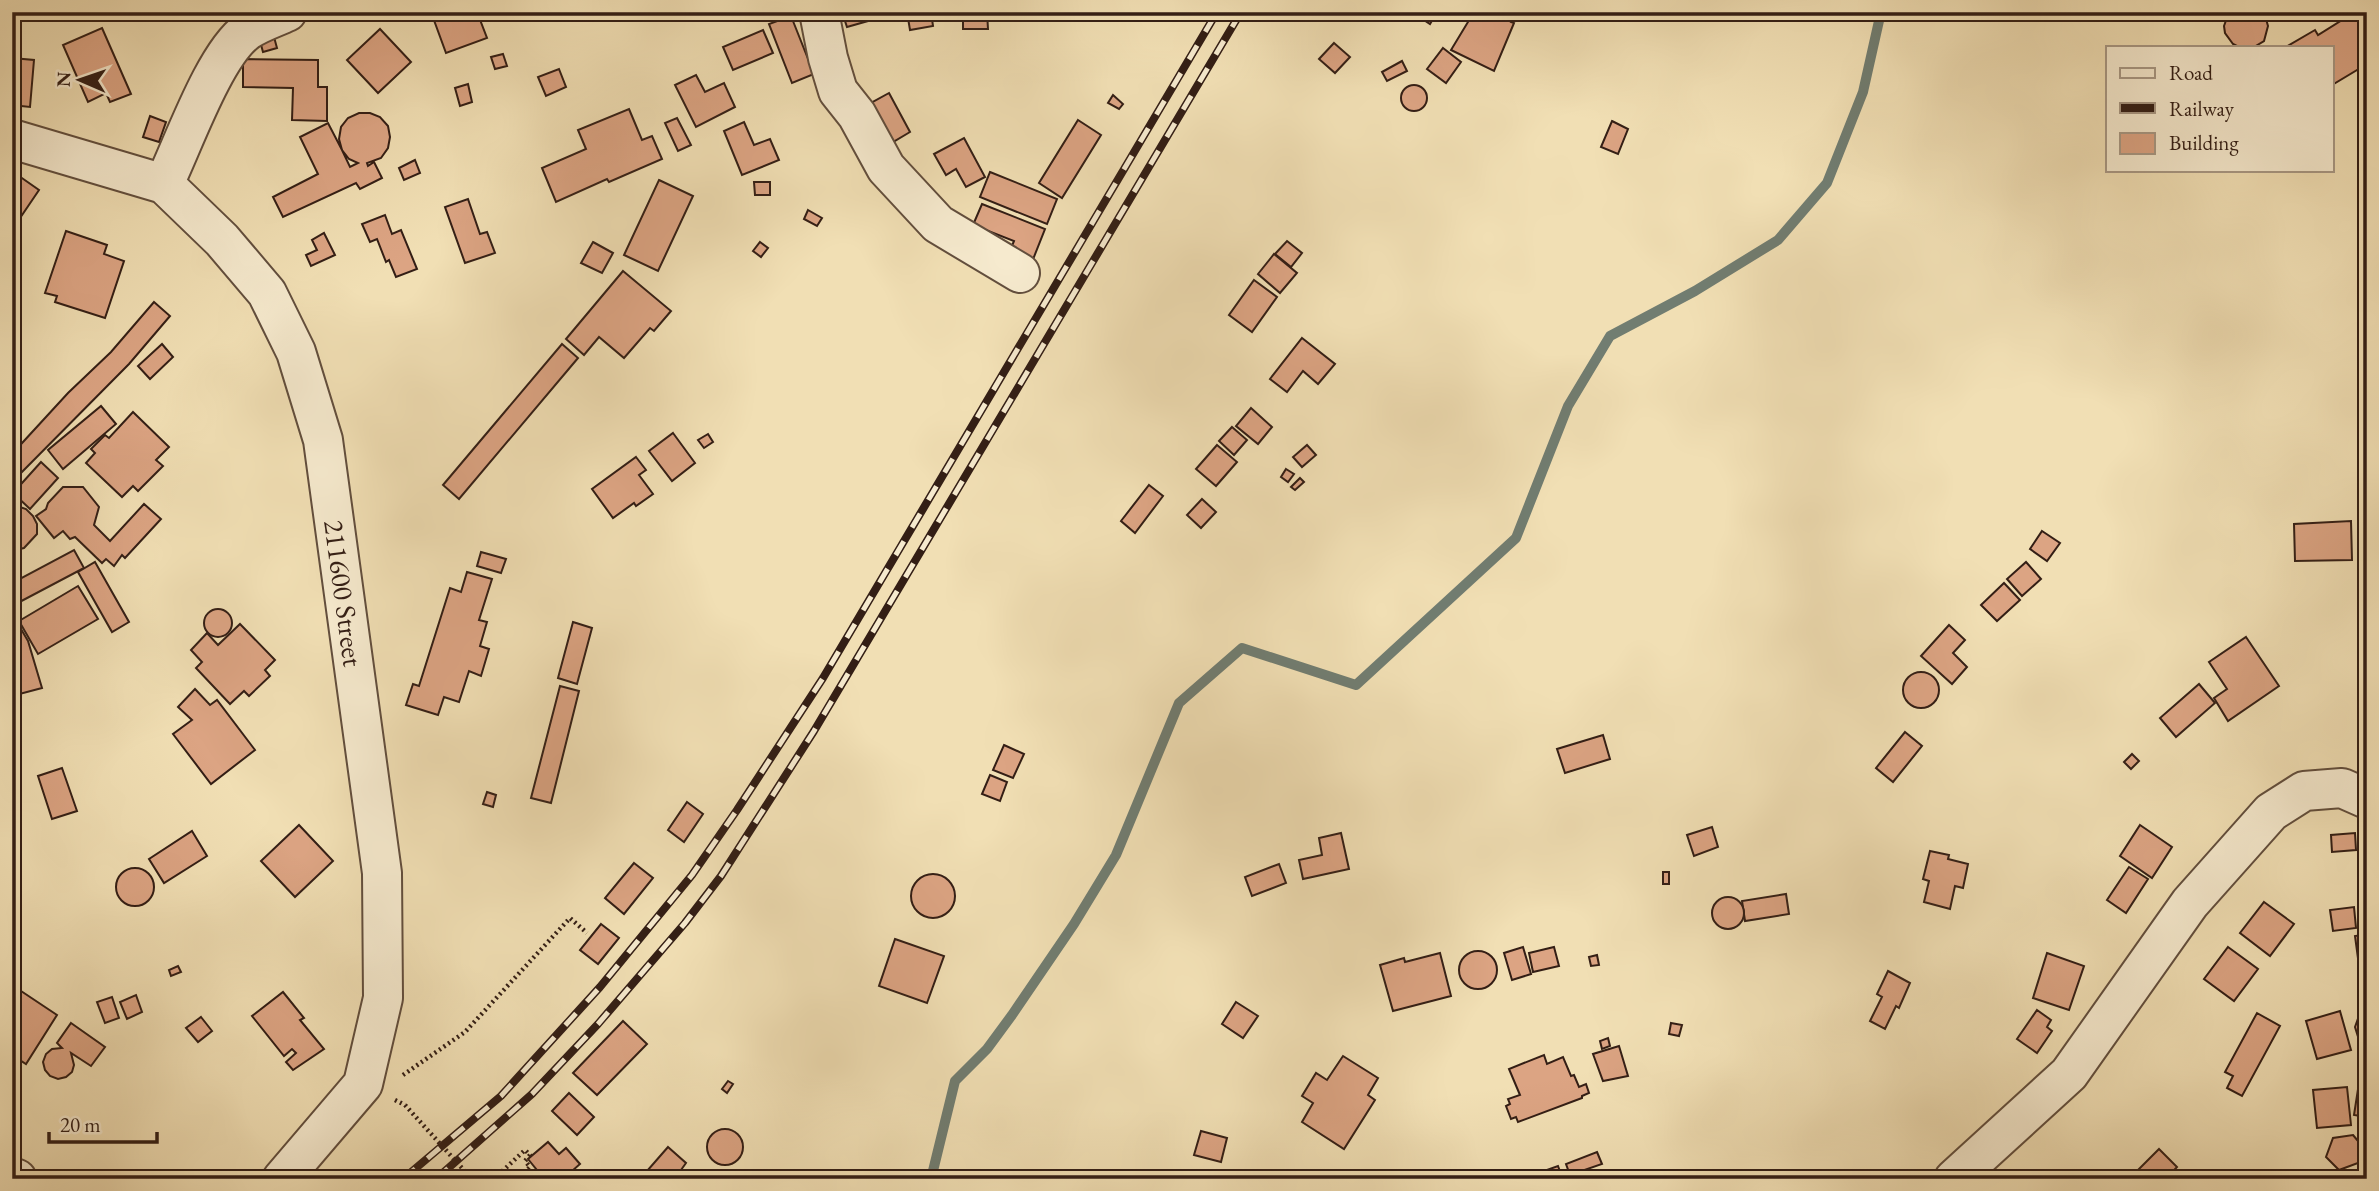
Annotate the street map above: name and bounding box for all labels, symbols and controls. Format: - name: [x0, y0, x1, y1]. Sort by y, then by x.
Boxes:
- north arrow: [46, 46, 116, 116]
- legend: [2106, 46, 2334, 172]
- text: Road: [2169, 59, 2213, 86]
- text: N: [51, 71, 76, 88]
- text: Railway: [2169, 95, 2235, 122]
- text: Building: [2169, 129, 2239, 156]
- street label: 211600 Street: [316, 517, 372, 669]
- scale bar: [49, 1100, 158, 1144]
- text: 20 m: [60, 1111, 101, 1138]

